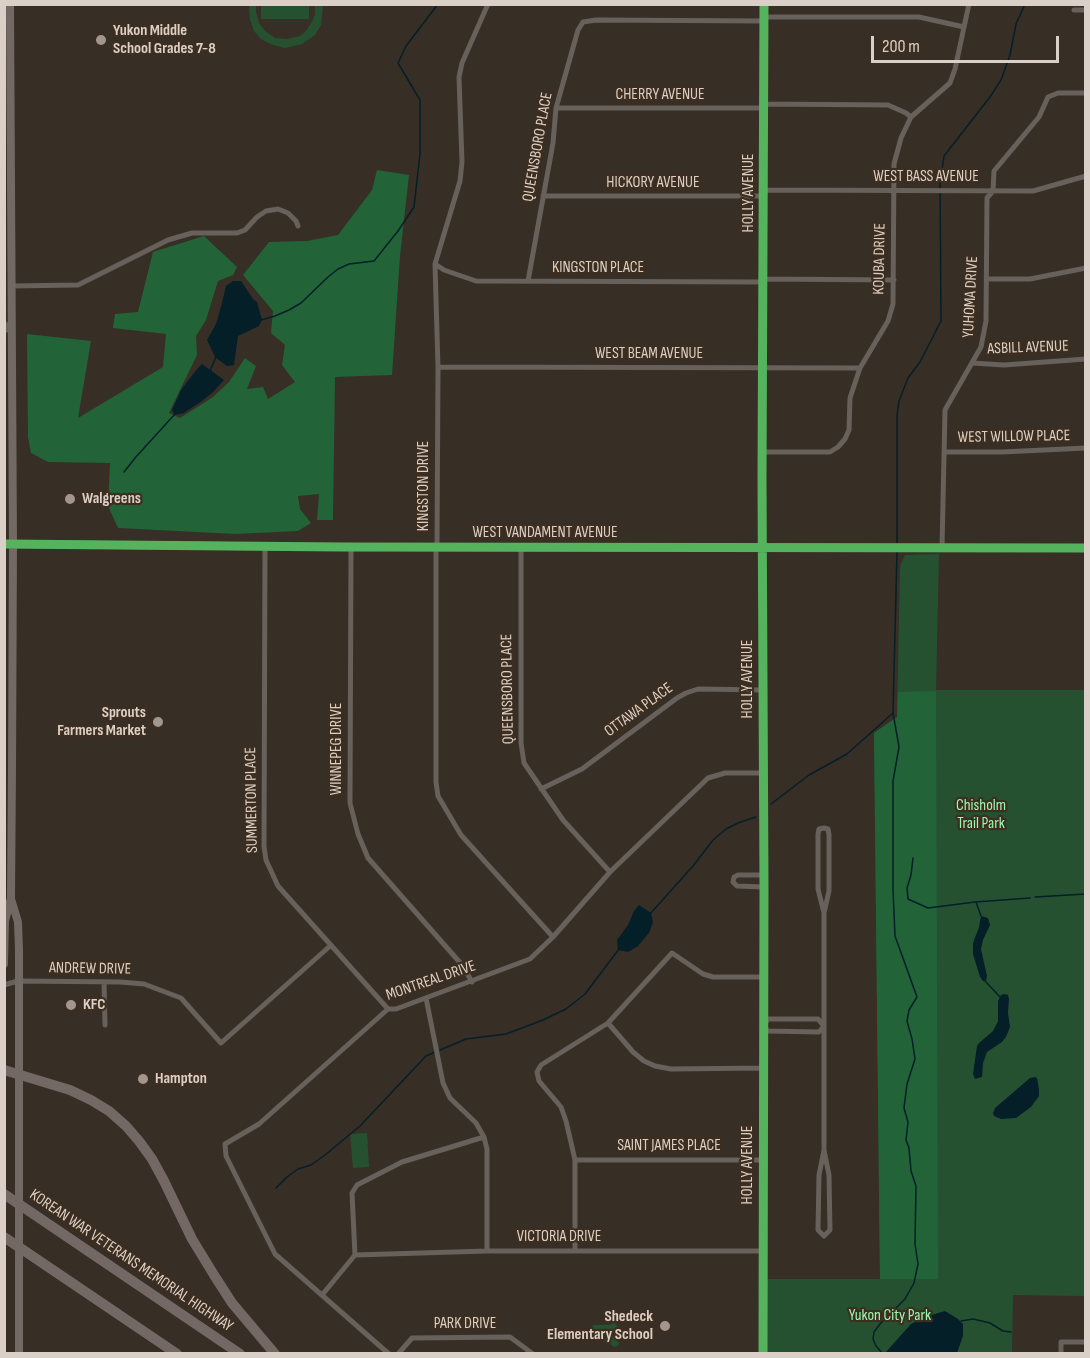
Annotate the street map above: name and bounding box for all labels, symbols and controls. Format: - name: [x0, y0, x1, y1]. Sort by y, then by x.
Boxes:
- place label: Yukon Middle School Grades 7-8: [113, 21, 216, 59]
- scale bar: [874, 24, 1062, 62]
- marker: Yukon Middle School Grades 7-8: [94, 33, 108, 47]
- text: 200 m: [882, 36, 920, 57]
- street label: CHERRY AVENUE: [615, 85, 705, 105]
- street label: QUEENSBORO PLACE: [519, 91, 557, 203]
- street label: HOLLY AVENUE: [739, 154, 759, 232]
- street label: WEST BASS AVENUE: [873, 167, 979, 187]
- street label: HICKORY AVENUE: [606, 173, 700, 193]
- street label: KOUBA DRIVE: [870, 223, 890, 295]
- street label: YUHOMA DRIVE: [959, 256, 983, 338]
- street label: KINGSTON PLACE: [552, 258, 644, 278]
- street label: ASBILL AVENUE: [987, 337, 1069, 359]
- street label: WEST BEAM AVENUE: [595, 344, 703, 364]
- street label: WEST WILLOW PLACE: [958, 426, 1070, 448]
- street label: KINGSTON DRIVE: [414, 441, 434, 531]
- place label: Walgreens: [82, 489, 141, 509]
- marker: Walgreens: [63, 492, 77, 506]
- street label: WEST VANDAMENT AVENUE: [472, 523, 618, 543]
- street label: QUEENSBORO PLACE: [497, 634, 519, 744]
- street label: HOLLY AVENUE: [738, 640, 758, 718]
- street label: OTTAWA PLACE: [601, 679, 677, 741]
- place label: Sprouts Farmers Market: [57, 703, 146, 741]
- street label: WINNEPEG DRIVE: [327, 703, 347, 795]
- marker: Sprouts Farmers Market: [151, 715, 165, 729]
- street label: SUMMERTON PLACE: [241, 747, 263, 853]
- park label: Chisholm Trail Park: [956, 796, 1006, 834]
- street label: MONTREAL DRIVE: [384, 957, 478, 1005]
- street label: ANDREW DRIVE: [49, 959, 131, 979]
- place label: KFC: [83, 995, 106, 1015]
- marker: KFC: [64, 998, 78, 1012]
- place label: Hampton: [155, 1069, 207, 1089]
- marker: Hampton: [136, 1072, 150, 1086]
- street label: HOLLY AVENUE: [738, 1126, 758, 1204]
- street label: SAINT JAMES PLACE: [617, 1136, 721, 1156]
- street label: KOREAN WAR VETERANS MEMORIAL HIGHWAY: [26, 1186, 236, 1336]
- street label: VICTORIA DRIVE: [517, 1227, 601, 1247]
- park label: Yukon City Park: [849, 1306, 931, 1326]
- place label: Shedeck Elementary School: [547, 1307, 653, 1345]
- street label: PARK DRIVE: [434, 1314, 496, 1334]
- marker: Shedeck Elementary School: [658, 1319, 672, 1333]

